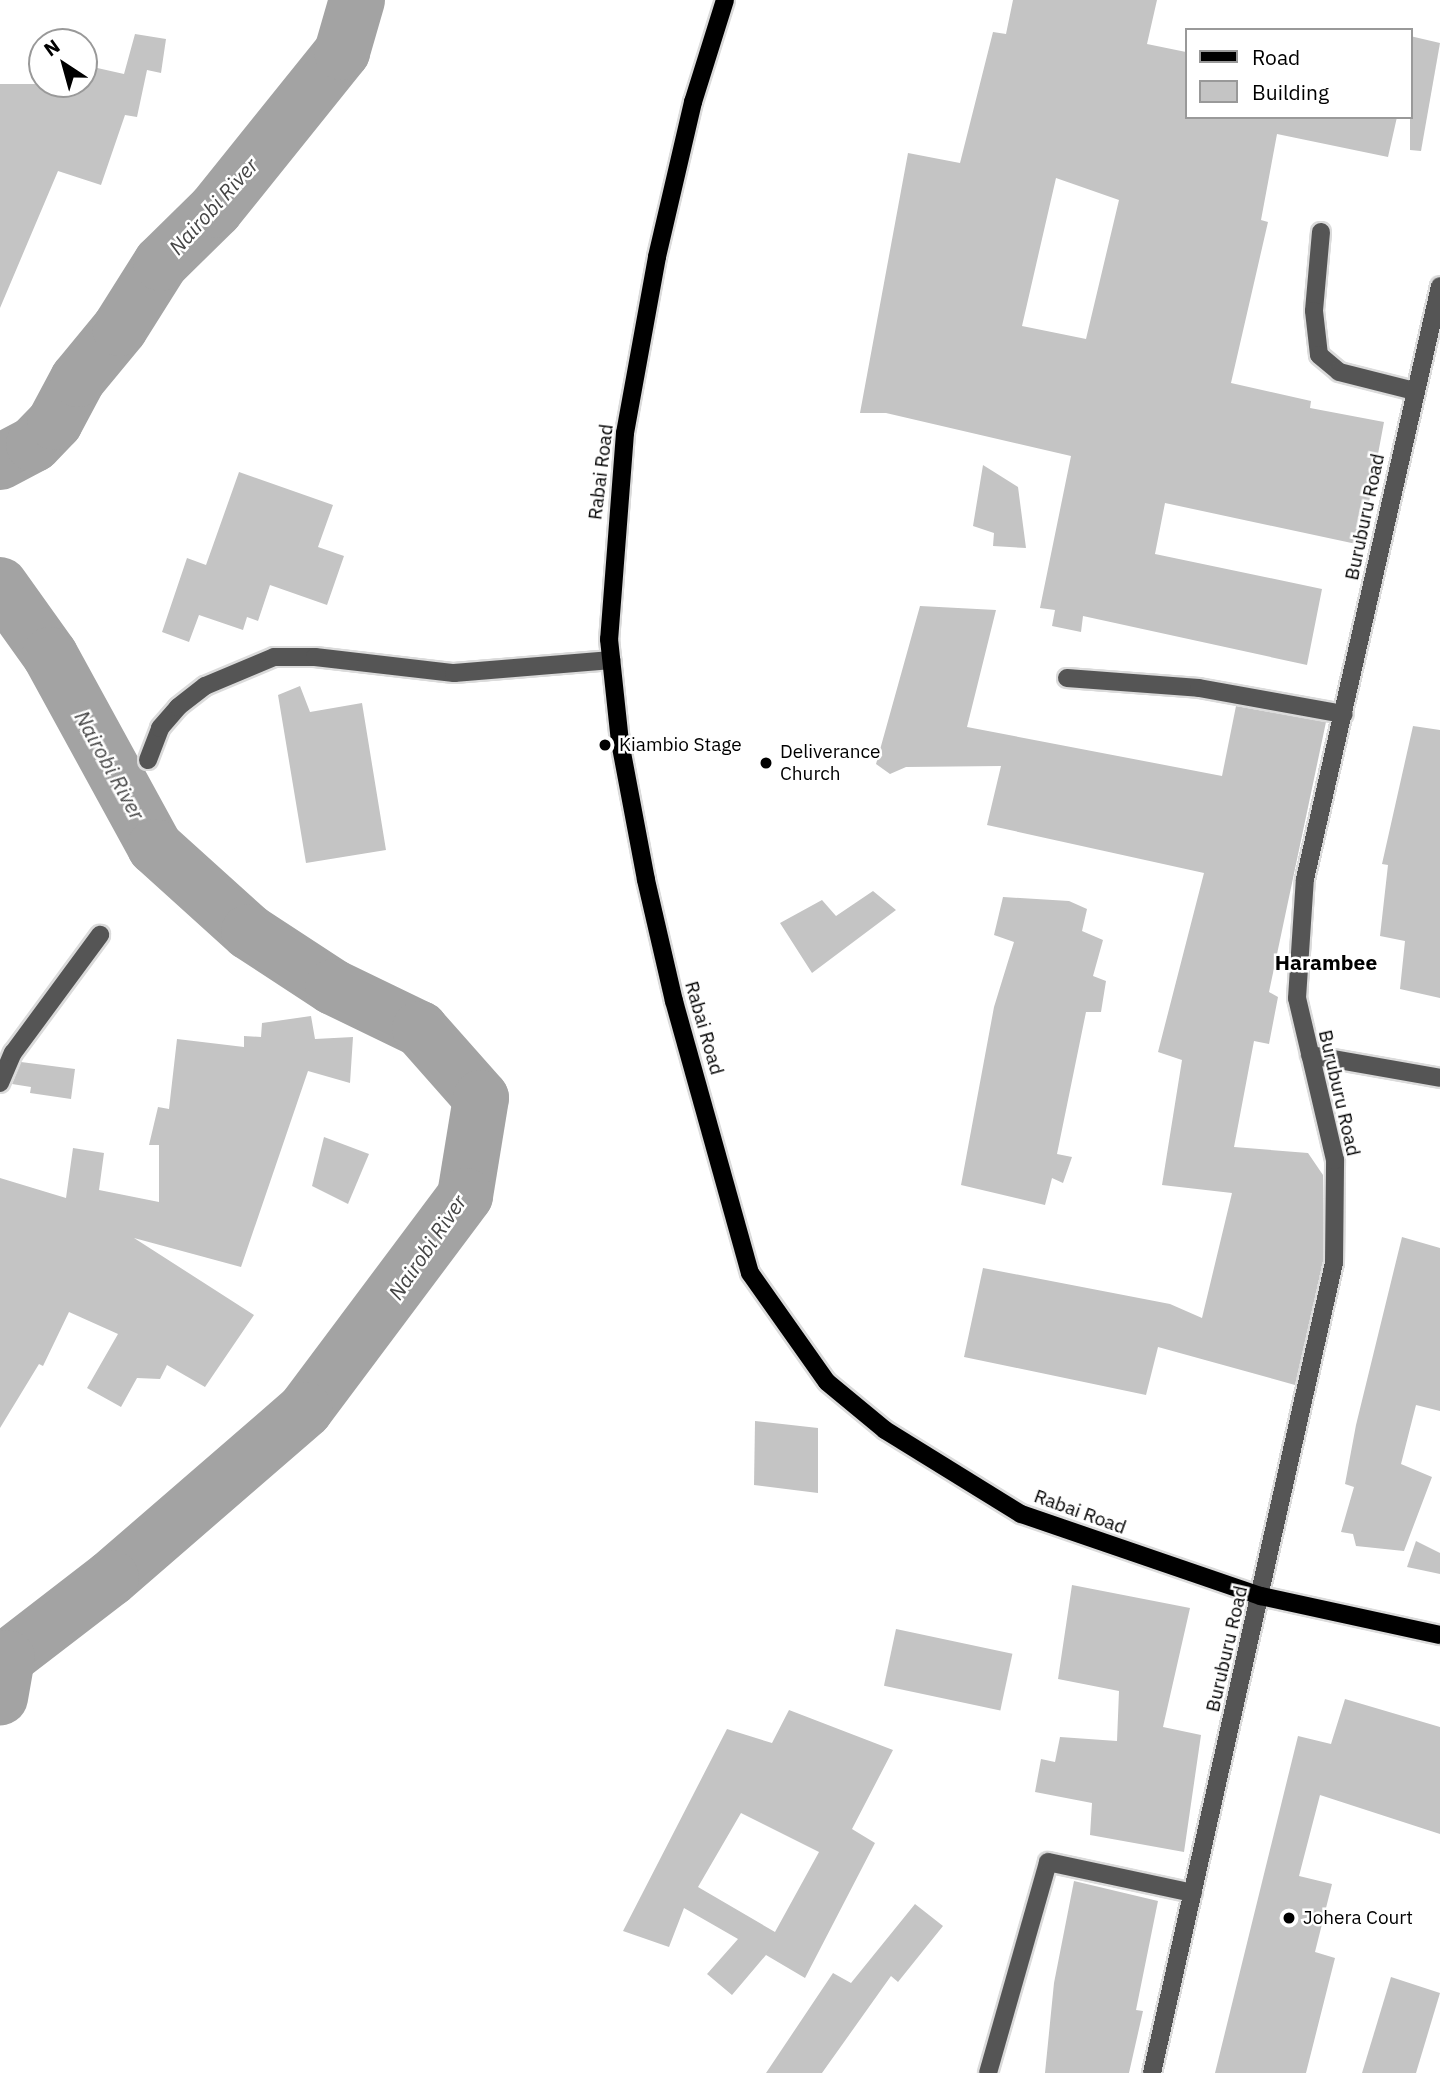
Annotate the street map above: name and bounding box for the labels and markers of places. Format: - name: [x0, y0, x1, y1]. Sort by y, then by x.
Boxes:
- place label: Kiambio Stage: [619, 734, 742, 756]
- marker: Kiambio Stage: [597, 737, 613, 753]
- place label: Deliverance Church: [780, 741, 880, 785]
- marker: Deliverance Church: [758, 755, 774, 771]
- place label: Johera Court: [1303, 1907, 1413, 1929]
- marker: Johera Court: [1281, 1910, 1297, 1926]

